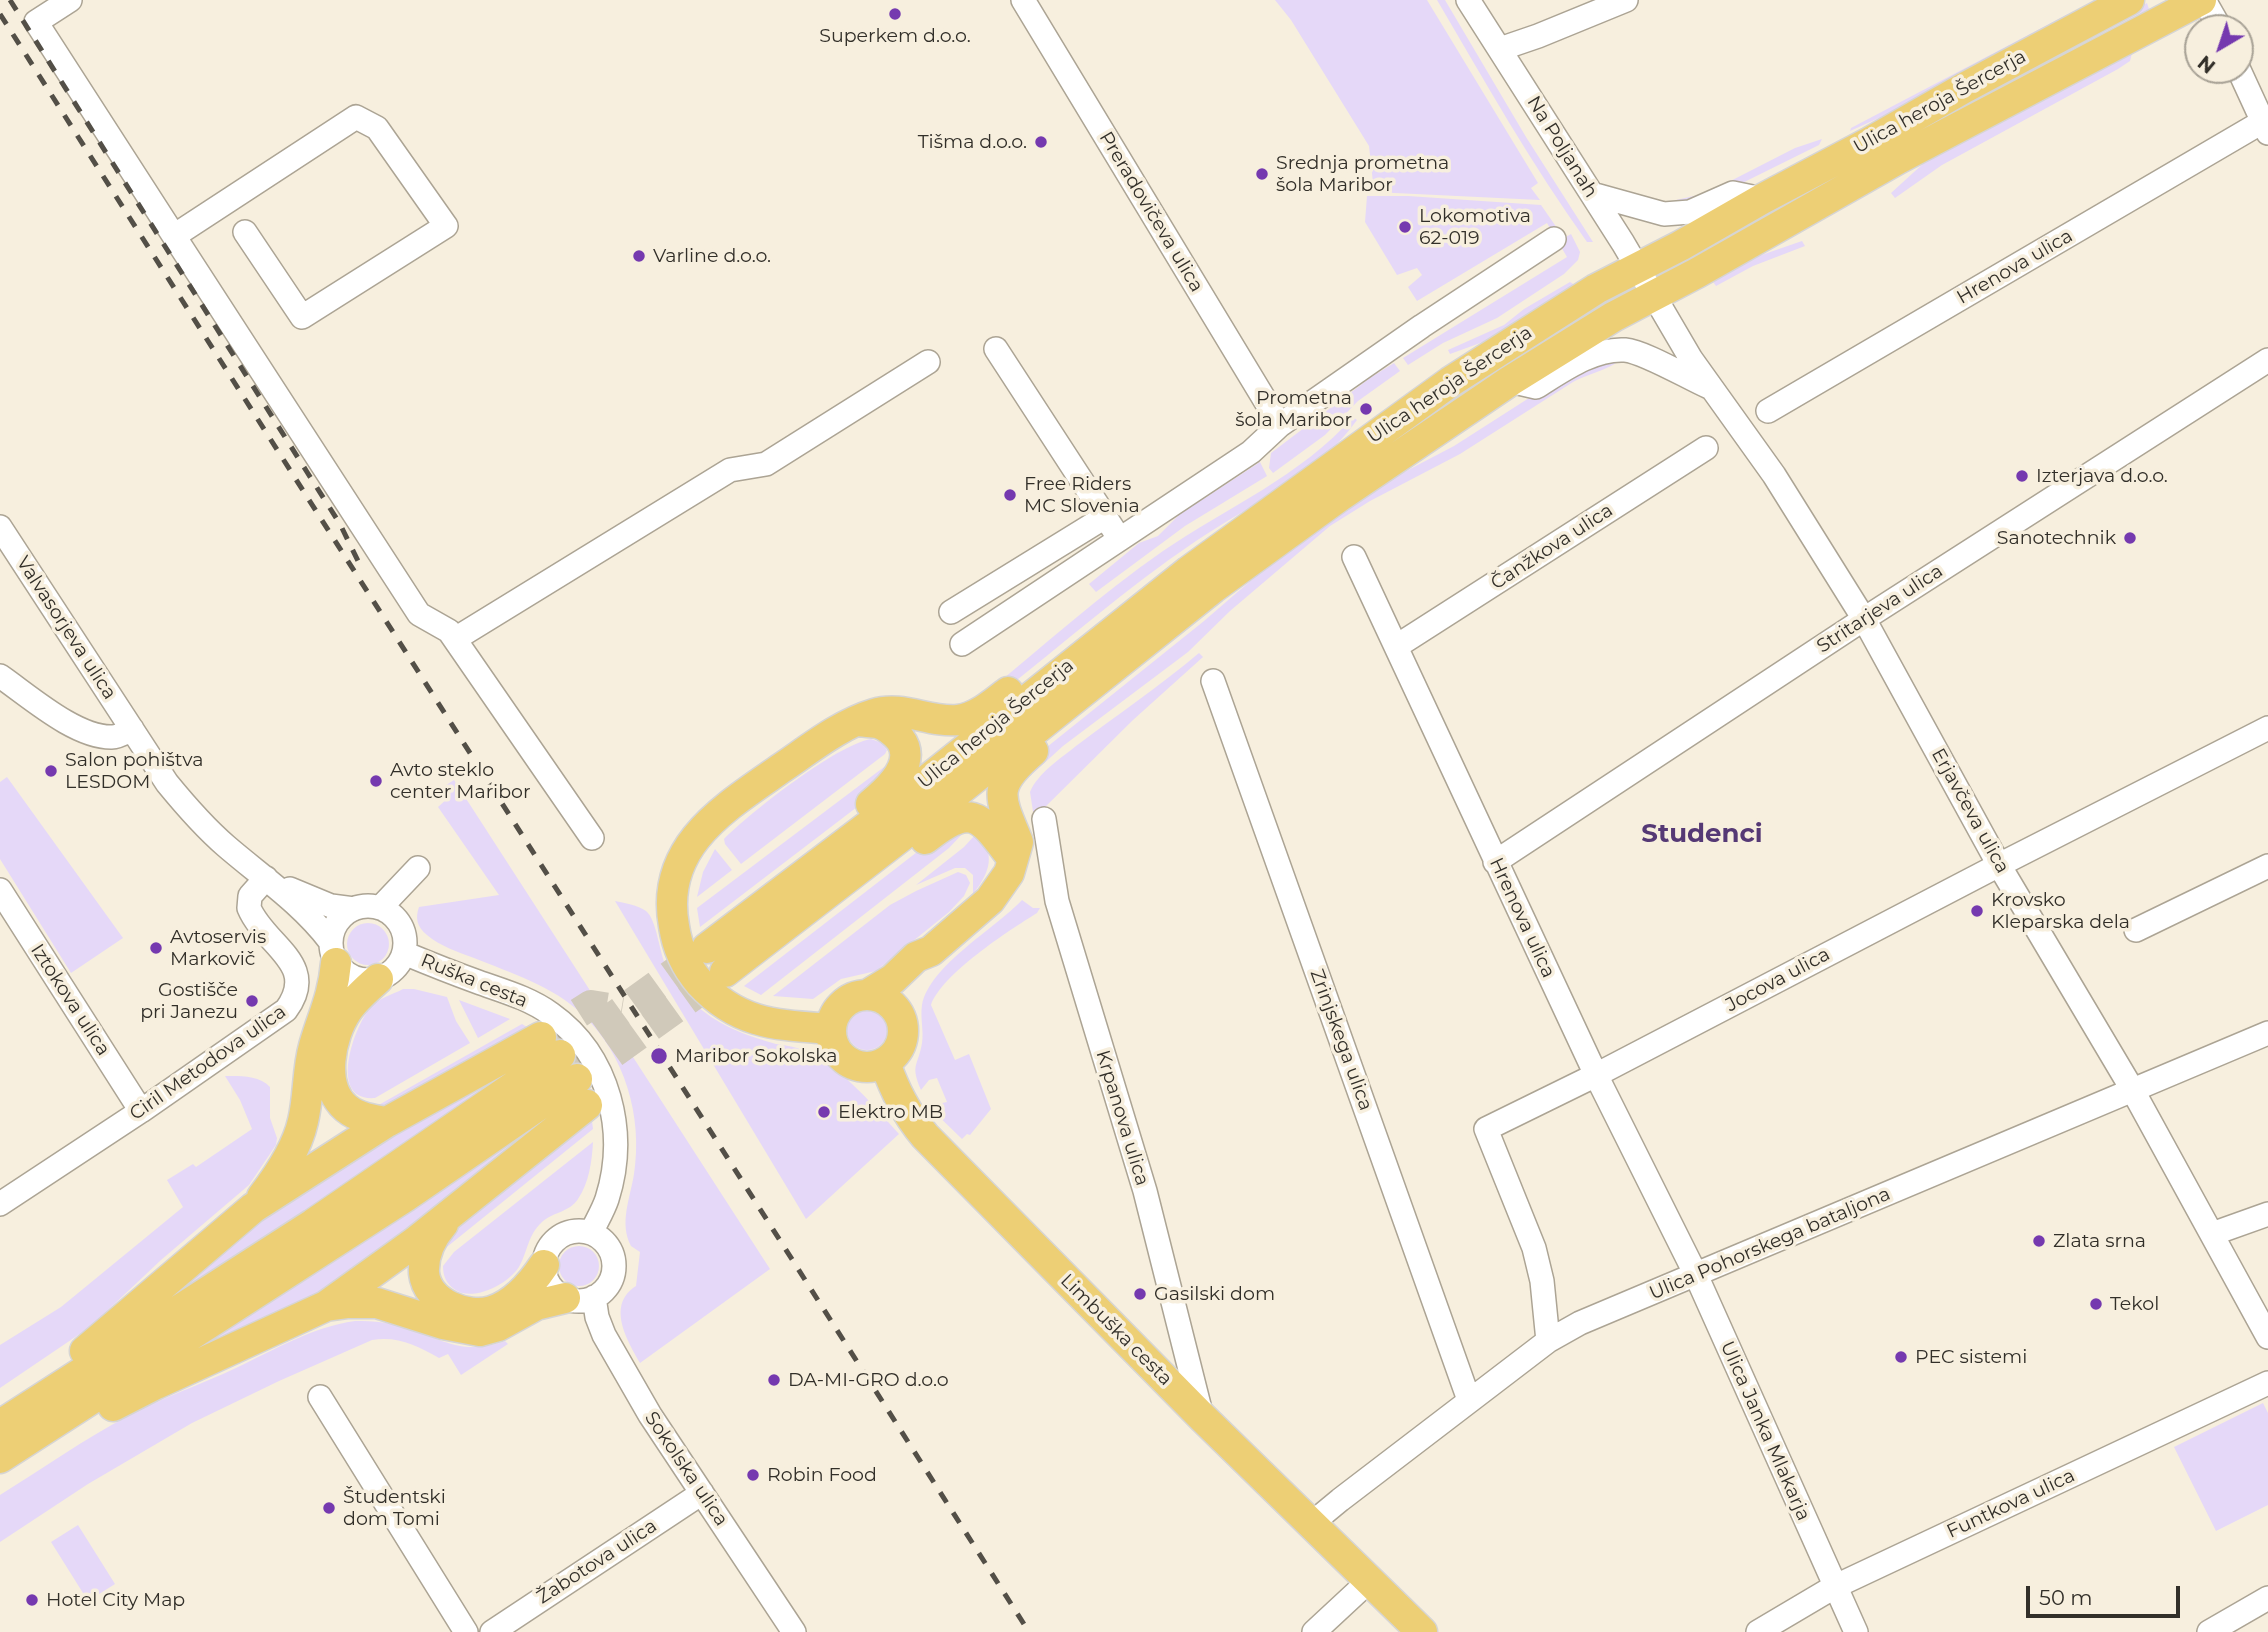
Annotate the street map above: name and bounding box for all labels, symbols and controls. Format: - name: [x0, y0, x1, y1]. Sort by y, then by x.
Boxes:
- marker: Superkem d.o.o.: [887, 6, 903, 22]
- north arrow: [2184, 14, 2254, 84]
- place label: Superkem d.o.o.: [819, 25, 971, 47]
- street label: Ulica heroja Šercerja: [1850, 45, 2030, 159]
- text: N: [2194, 50, 2220, 78]
- street label: Na Poljanah: [1522, 92, 1602, 202]
- street label: Preradovičeva ulica: [1094, 128, 1208, 296]
- place label: Tišma d.o.o.: [918, 131, 1027, 153]
- marker: Tišma d.o.o.: [1033, 134, 1049, 150]
- place label: Srednja prometna šola Maribor: [1276, 152, 1449, 196]
- marker: Srednja prometna šola Maribor: [1254, 166, 1270, 182]
- place label: Lokomotiva 62-019: [1419, 205, 1531, 249]
- marker: Lokomotiva 62-019: [1397, 219, 1413, 235]
- street label: Hrenova ulica: [1953, 225, 2077, 309]
- place label: Varline d.o.o.: [653, 245, 771, 267]
- marker: Varline d.o.o.: [631, 248, 647, 264]
- street label: Ulica heroja Šercerja: [1363, 321, 1537, 449]
- place label: Prometna šola Maribor: [1235, 387, 1352, 431]
- marker: Prometna šola Maribor: [1358, 401, 1374, 417]
- place label: Izterjava d.o.o.: [2036, 465, 2168, 487]
- marker: Izterjava d.o.o.: [2014, 468, 2030, 484]
- place label: Free Riders MC Slovenia: [1024, 473, 1140, 517]
- marker: Free Riders MC Slovenia: [1002, 487, 1018, 503]
- street label: Čanžkova ulica: [1487, 499, 1617, 595]
- place label: Sanotechnik: [1997, 527, 2116, 549]
- marker: Sanotechnik: [2122, 530, 2138, 546]
- street label: Valvasorjeva ulica: [11, 552, 121, 704]
- street label: Stritarjeva ulica: [1813, 560, 1947, 658]
- street label: Ulica heroja Šercerja: [914, 654, 1078, 794]
- street label: Erjavčeva ulica: [1926, 745, 2014, 877]
- place label: Salon pohištva LESDOM: [65, 749, 203, 793]
- place label: Avto steklo center Maribor: [390, 759, 531, 803]
- marker: Salon pohištva LESDOM: [43, 763, 59, 779]
- marker: Avto steklo center Maribor: [368, 773, 384, 789]
- district label: Studenci: [1641, 818, 1763, 850]
- street label: Hrenova ulica: [1484, 854, 1560, 982]
- place label: Krovsko Kleparska dela: [1991, 889, 2130, 933]
- marker: Krovsko Kleparska dela: [1969, 903, 1985, 919]
- place label: Avtoservis Markovič: [170, 926, 266, 970]
- street label: Iztokova ulica: [25, 940, 115, 1060]
- marker: Avtoservis Markovič: [148, 940, 164, 956]
- street label: Jocova ulica: [1722, 943, 1834, 1017]
- street label: Ruška cesta: [417, 949, 531, 1013]
- street label: Zrinjskega ulica: [1305, 966, 1377, 1114]
- place label: Gostišče pri Janezu: [140, 979, 238, 1023]
- marker: Gostišče pri Janezu: [244, 993, 260, 1009]
- street label: Ciril Metodova ulica: [125, 1000, 291, 1126]
- place label: Maribor Sokolska: [675, 1045, 838, 1067]
- marker: Maribor Sokolska: [649, 1046, 669, 1066]
- street label: Krpanova ulica: [1091, 1048, 1153, 1188]
- place label: Elektro MB: [838, 1101, 943, 1123]
- marker: Elektro MB: [816, 1104, 832, 1120]
- street label: Ulica Pohorskega bataljona: [1646, 1183, 1894, 1305]
- place label: Zlata srna: [2053, 1230, 2146, 1252]
- marker: Zlata srna: [2031, 1233, 2047, 1249]
- street label: Limbuška cesta: [1055, 1269, 1177, 1391]
- place label: Gasilski dom: [1154, 1283, 1275, 1305]
- marker: Gasilski dom: [1132, 1286, 1148, 1302]
- place label: Tekol: [2110, 1293, 2159, 1315]
- marker: Tekol: [2088, 1296, 2104, 1312]
- street label: Ulica Janka Mlakarja: [1715, 1338, 1815, 1524]
- place label: PEC sistemi: [1915, 1346, 2027, 1368]
- marker: PEC sistemi: [1893, 1349, 1909, 1365]
- place label: DA-MI-GRO d.o.o: [788, 1369, 949, 1391]
- marker: DA-MI-GRO d.o.o: [766, 1372, 782, 1388]
- street label: Sokolska ulica: [639, 1407, 733, 1531]
- place label: Robin Food: [767, 1464, 877, 1486]
- street label: Funtkova ulica: [1943, 1464, 2079, 1544]
- marker: Robin Food: [745, 1467, 761, 1483]
- place label: Študentski dom Tomi: [343, 1486, 446, 1530]
- marker: Študentski dom Tomi: [321, 1500, 337, 1516]
- street label: Žabotova ulica: [533, 1515, 661, 1609]
- scale bar: [2030, 1572, 2184, 1616]
- text: 50 m: [2039, 1585, 2093, 1610]
- place label: Hotel City Map: [46, 1589, 185, 1611]
- marker: Hotel City Map: [24, 1592, 40, 1608]

